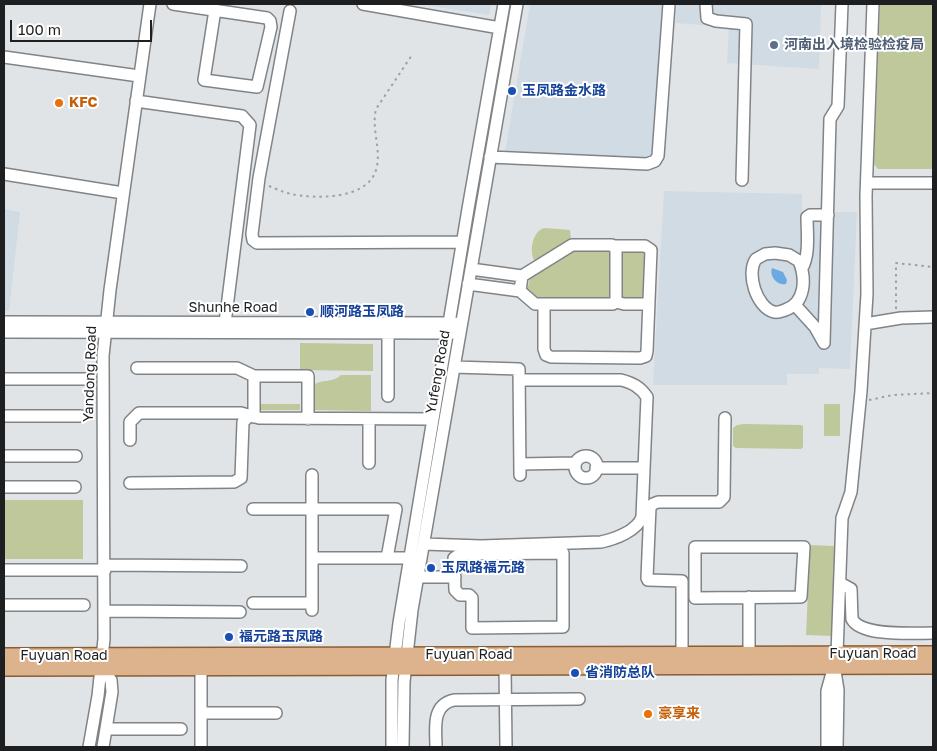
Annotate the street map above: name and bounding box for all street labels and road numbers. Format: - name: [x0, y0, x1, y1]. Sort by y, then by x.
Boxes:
- street label: Shunhe Road: [188, 300, 278, 316]
- street label: Yandong Road: [80, 326, 100, 422]
- street label: Yufeng Road: [422, 329, 454, 415]
- street label: Fuyuan Road: [829, 646, 917, 662]
- street label: Fuyuan Road: [425, 647, 513, 663]
- street label: Fuyuan Road: [20, 648, 108, 664]

